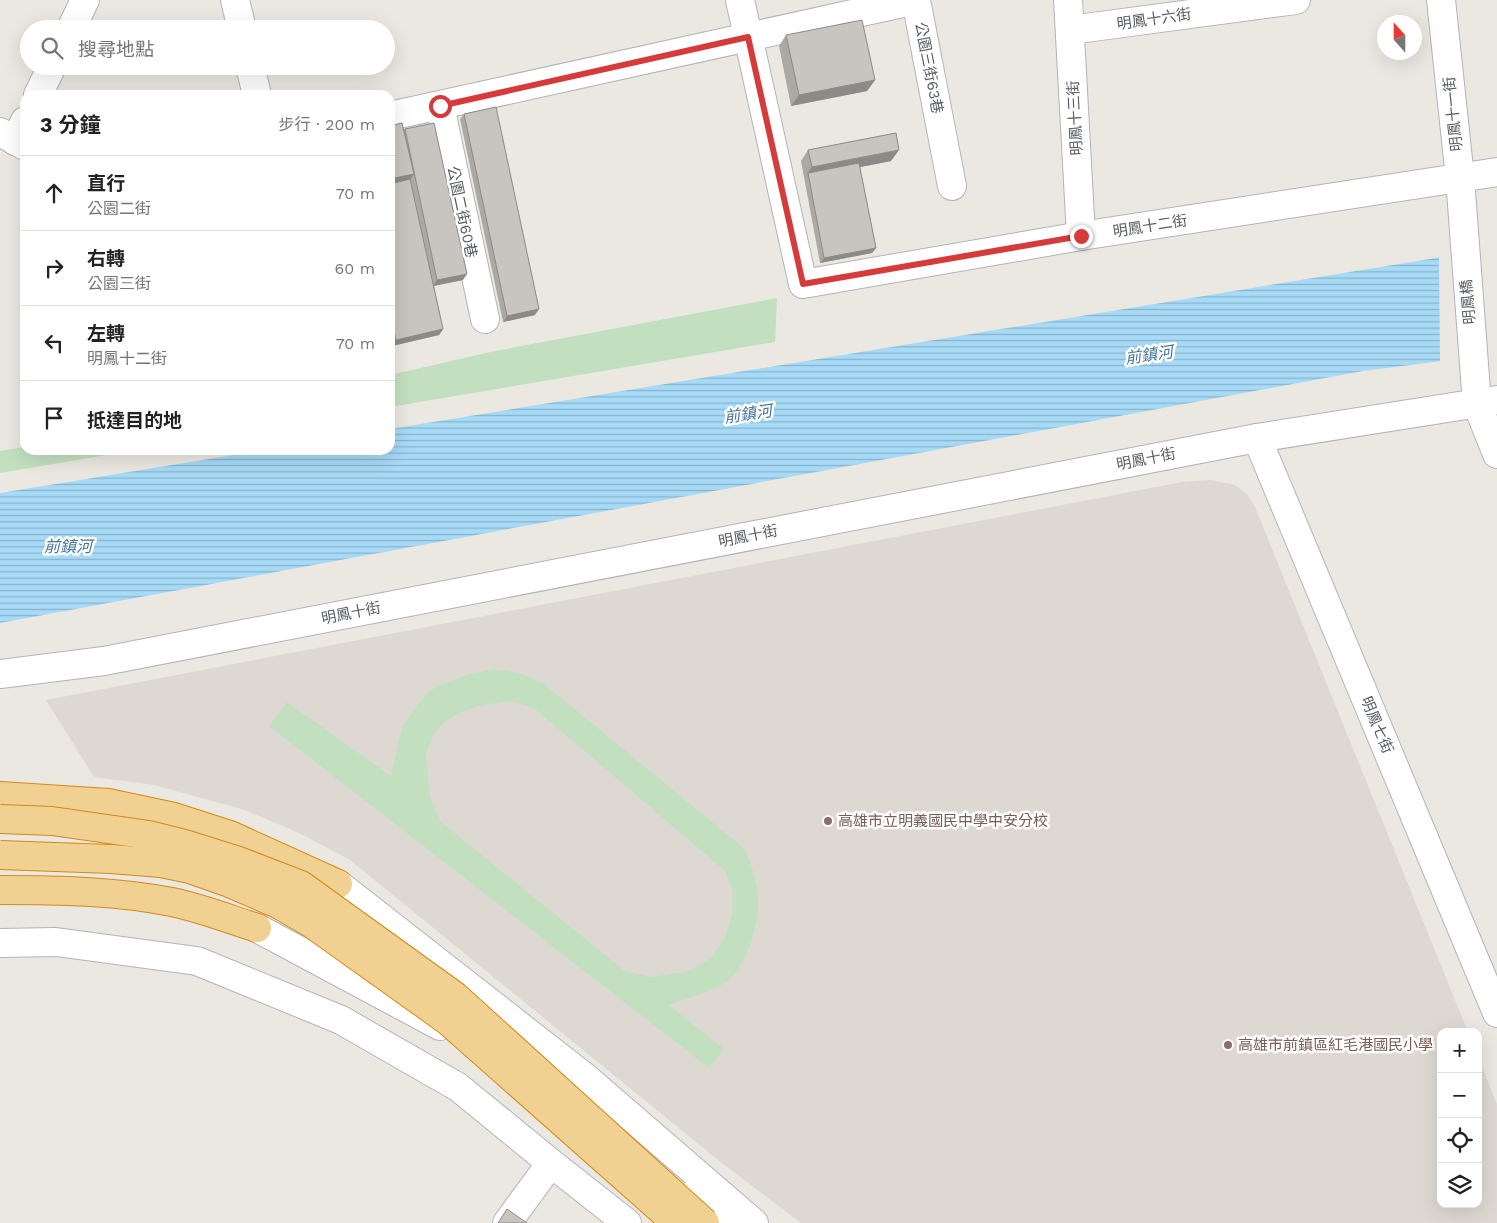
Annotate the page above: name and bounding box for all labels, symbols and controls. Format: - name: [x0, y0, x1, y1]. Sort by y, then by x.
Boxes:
- street label: 明鳳十六街: [1116, 5, 1192, 33]
- north arrow: [1377, 15, 1422, 60]
- search box: [20, 20, 395, 75]
- street label: 公園三街63巷: [911, 21, 947, 115]
- icon: search: [38, 34, 66, 62]
- text: 搜尋地點: [78, 38, 154, 61]
- street label: 明鳳十一街: [1440, 76, 1466, 152]
- street label: 明鳳十三街: [1064, 80, 1086, 156]
- route start: [429, 95, 452, 118]
- text: 3 分鐘: [40, 112, 100, 137]
- text: 步行 · 200 m: [279, 115, 375, 134]
- street label: 公園二街60巷: [443, 164, 481, 260]
- text: 直行: [87, 172, 125, 195]
- icon: ahead: [40, 179, 68, 207]
- text: 70 m: [336, 184, 375, 203]
- text: 公園二街: [87, 199, 151, 218]
- street label: 明鳳十二街: [1112, 211, 1188, 241]
- route end: [1070, 225, 1093, 248]
- text: 右轉: [87, 247, 125, 270]
- icon: right: [40, 254, 68, 282]
- text: 60 m: [335, 259, 375, 278]
- text: 公園三街: [87, 274, 151, 293]
- street label: 明鳳橋: [1457, 279, 1479, 325]
- text: 左轉: [87, 322, 125, 345]
- icon: left: [40, 329, 68, 357]
- text: 70 m: [336, 334, 375, 353]
- water label: 前鎮河: [1124, 342, 1177, 368]
- text: 明鳳十二街: [87, 349, 167, 368]
- water label: 前鎮河: [723, 401, 776, 427]
- icon: arrive: [40, 404, 68, 432]
- text: 抵達目的地: [87, 409, 182, 432]
- street label: 明鳳十街: [1115, 444, 1177, 474]
- street label: 明鳳十街: [717, 521, 779, 551]
- water label: 前鎮河: [44, 537, 95, 556]
- street label: 明鳳十街: [320, 598, 382, 628]
- street label: 明鳳七街: [1357, 694, 1397, 756]
- place label: 高雄市立明義國民中學中安分校: [838, 812, 1048, 830]
- marker: 高雄市立明義國民中學中安分校: [822, 815, 834, 827]
- map controls: [1437, 1028, 1482, 1208]
- button: +: [1437, 1028, 1482, 1073]
- place label: 高雄市前鎮區紅毛港國民小學: [1238, 1036, 1433, 1054]
- marker: 高雄市前鎮區紅毛港國民小學: [1222, 1039, 1234, 1051]
- button: −: [1437, 1073, 1482, 1118]
- button: locate: [1437, 1118, 1482, 1163]
- button: layers: [1437, 1163, 1482, 1208]

